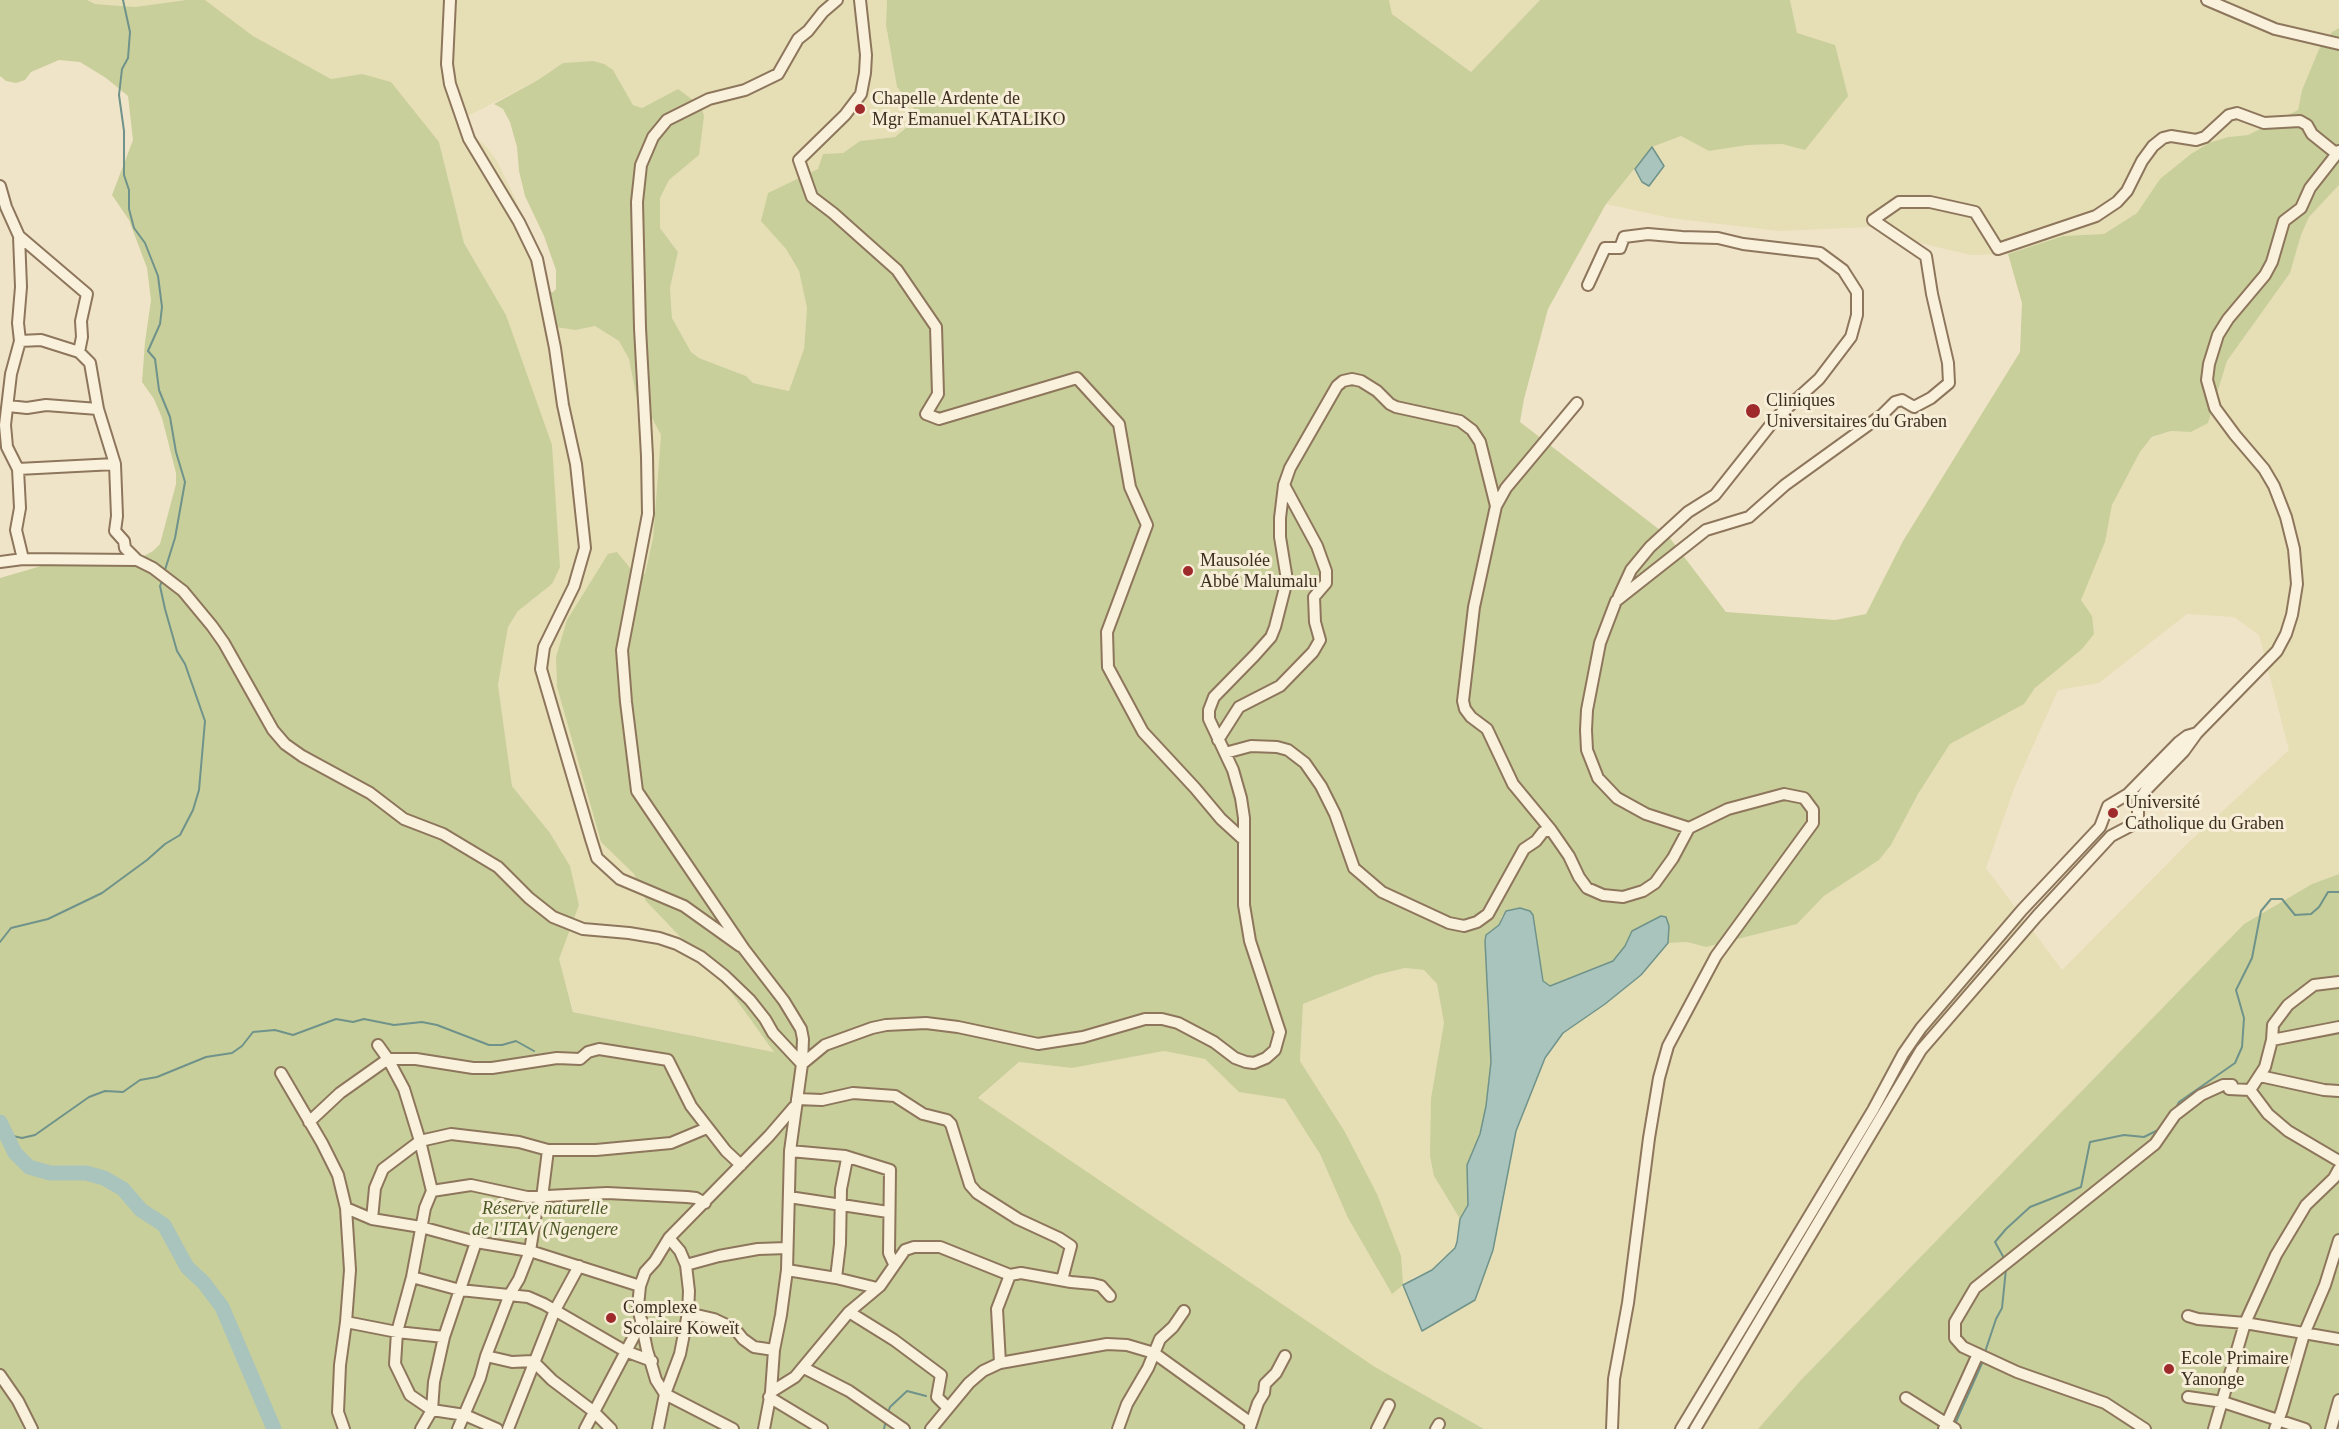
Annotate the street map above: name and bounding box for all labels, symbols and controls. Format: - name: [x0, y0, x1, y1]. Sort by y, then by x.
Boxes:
- place label: Chapelle Ardente de Mgr Emanuel KATALIKO: [872, 88, 1066, 130]
- marker: Chapelle Ardente de Mgr Emanuel KATALIKO: [853, 102, 867, 116]
- place label: Cliniques Universitaires du Graben: [1766, 390, 1947, 432]
- marker: Cliniques Universitaires du Graben: [1744, 402, 1762, 420]
- place label: Mausolée Abbé Malumalu: [1200, 550, 1317, 592]
- marker: Mausolée Abbé Malumalu: [1181, 564, 1195, 578]
- place label: Université Catholique du Graben: [2125, 792, 2284, 834]
- marker: Université Catholique du Graben: [2106, 806, 2120, 820]
- park label: Réserve naturelle de l'ITAV (Ngengere: [472, 1198, 618, 1240]
- place label: Complexe Scolaire Koweït: [623, 1297, 739, 1340]
- marker: Complexe Scolaire Koweït: [604, 1311, 618, 1325]
- place label: Ecole Primaire Yanonge: [2181, 1348, 2288, 1390]
- marker: Ecole Primaire Yanonge: [2162, 1362, 2176, 1376]

